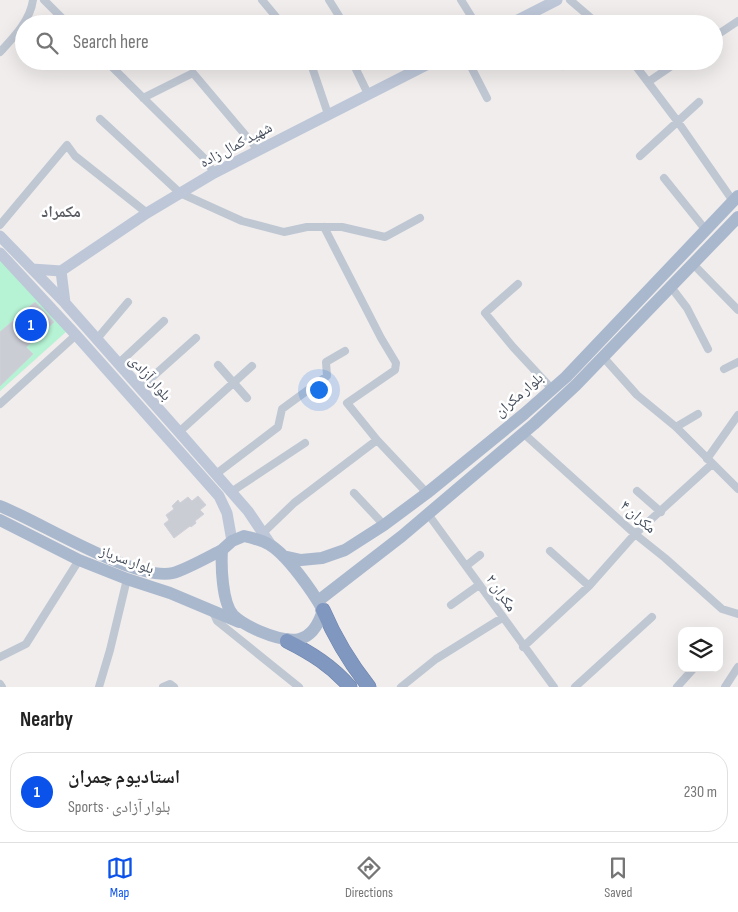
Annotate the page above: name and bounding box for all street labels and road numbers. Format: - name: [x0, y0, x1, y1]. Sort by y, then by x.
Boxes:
- street label: شهید کمال زاده: [196, 118, 276, 172]
- street label: بلوار آزادی: [125, 351, 175, 405]
- street label: بلوار مکران: [491, 369, 547, 421]
- street label: مکران ۴: [616, 496, 660, 538]
- street label: بلوار سرباز: [96, 541, 157, 579]
- street label: مکران ۲: [481, 571, 521, 615]

